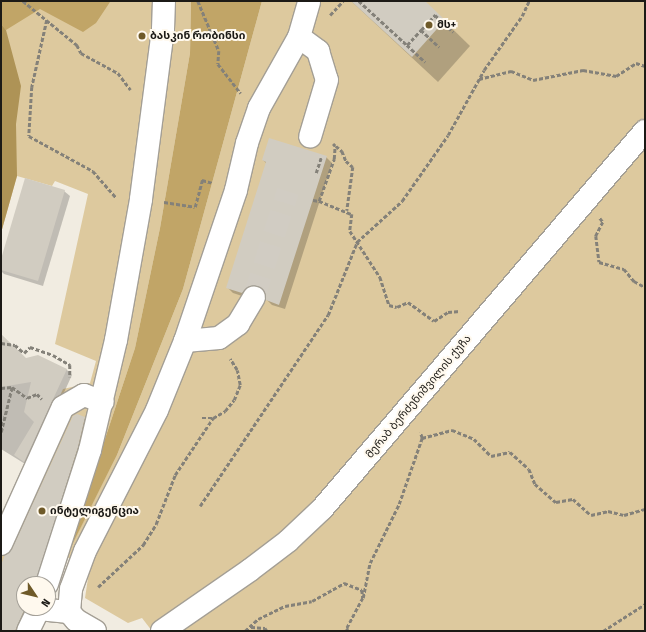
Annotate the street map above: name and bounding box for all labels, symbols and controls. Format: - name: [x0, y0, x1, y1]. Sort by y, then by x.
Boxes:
- place label: მს+: [437, 18, 456, 32]
- marker: მს+: [424, 20, 434, 30]
- place label: ბასკინ რობინსი: [150, 29, 245, 43]
- marker: ბასკინ რობინსი: [137, 31, 147, 41]
- street label: მერაბ ბერძენიშვილის ქუჩა: [364, 333, 474, 461]
- place label: ინტელიგენცია: [50, 504, 139, 518]
- marker: ინტელიგენცია: [37, 506, 47, 516]
- north arrow: [16, 576, 56, 616]
- text: N: [38, 596, 53, 609]

